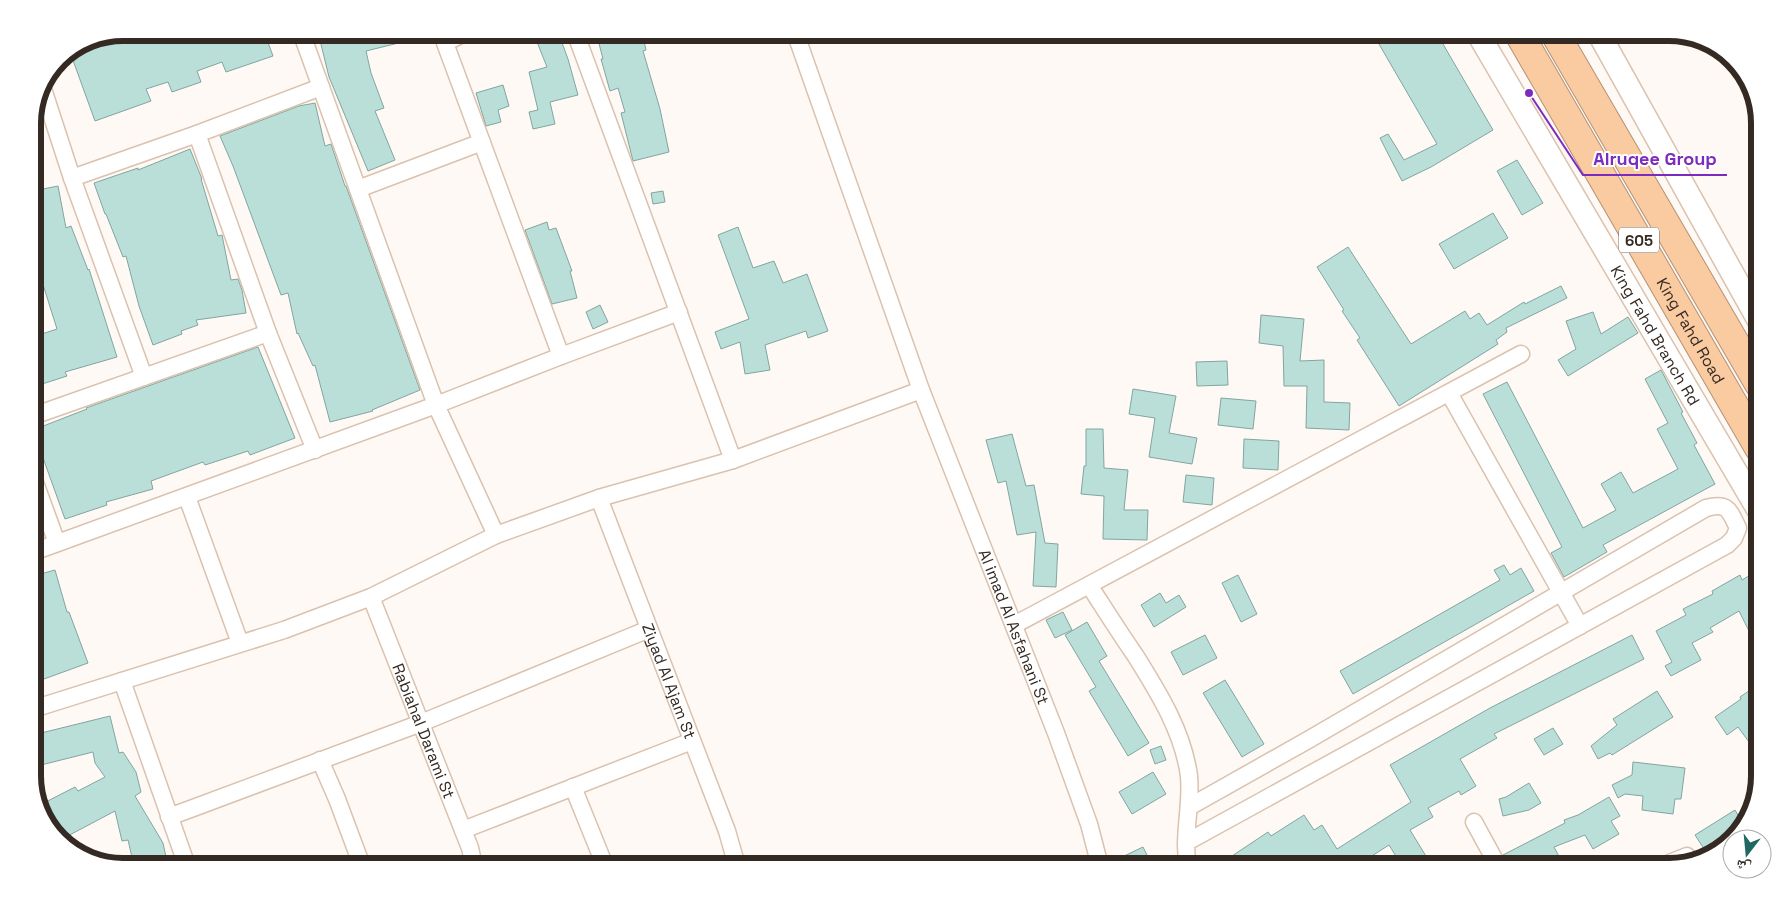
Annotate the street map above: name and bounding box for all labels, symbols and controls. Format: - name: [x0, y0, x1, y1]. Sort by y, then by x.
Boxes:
- callout: Alruqee Group: [1583, 142, 1727, 175]
- text: Alruqee Group: [1593, 147, 1717, 170]
- road number: 605: [1619, 228, 1659, 252]
- street label: King Fahd Branch Rd: [1606, 261, 1705, 409]
- street label: King Fahd Road: [1652, 274, 1730, 387]
- street label: Al imad Al Asfahani St: [974, 546, 1054, 708]
- street label: Ziyad Al Ajam St: [638, 620, 701, 742]
- street label: Rabiahal Darami St: [388, 660, 460, 802]
- north arrow: [1722, 829, 1772, 879]
- text: ش: [1734, 856, 1753, 877]

